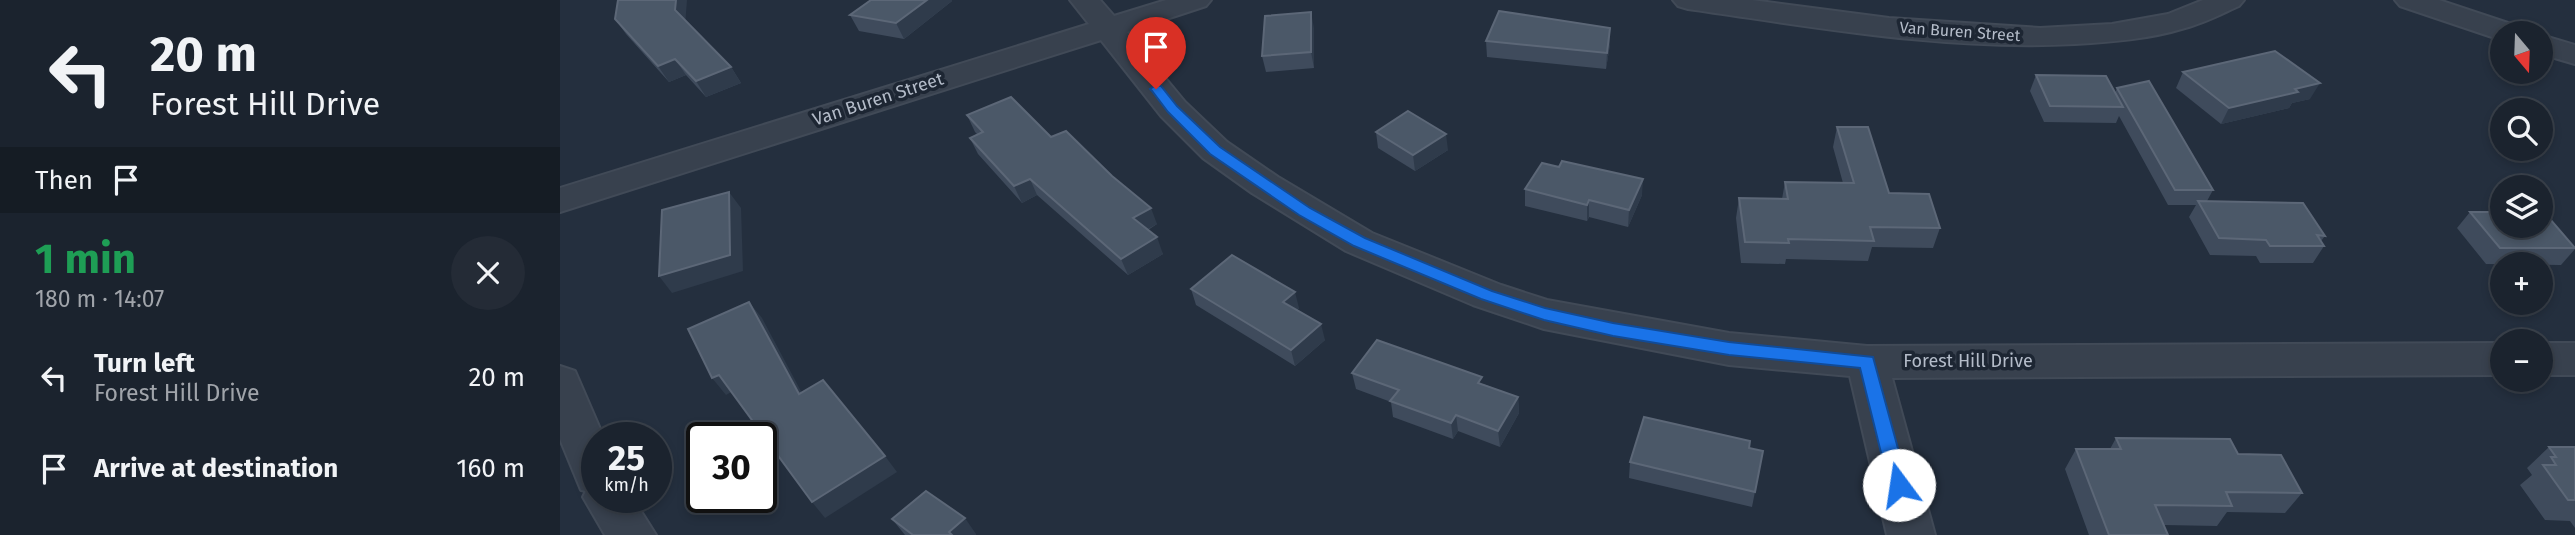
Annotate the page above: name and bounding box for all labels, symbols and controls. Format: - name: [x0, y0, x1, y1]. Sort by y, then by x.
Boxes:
- pin: [1126, 17, 1186, 89]
- street label: Van Buren Street: [1899, 18, 2021, 45]
- north arrow: [2490, 21, 2553, 84]
- map controls: [2490, 21, 2553, 392]
- text: 20 m: [150, 25, 257, 84]
- icon: left: [35, 28, 126, 119]
- icon: arrive: [1137, 28, 1175, 66]
- street label: Van Buren Street: [810, 67, 947, 131]
- text: Forest Hill Drive: [150, 85, 380, 123]
- button: search: [2490, 98, 2553, 161]
- icon: arrive: [107, 161, 145, 199]
- text: Then: [35, 165, 93, 196]
- button: layers: [2490, 175, 2553, 238]
- text: 1 min: [35, 234, 136, 284]
- button: close: [451, 236, 525, 310]
- button: +: [2490, 252, 2553, 315]
- text: 180 m · 14:07: [35, 285, 164, 313]
- button: −: [2490, 329, 2553, 392]
- text: Turn left: [94, 348, 195, 379]
- street label: Forest Hill Drive: [1903, 350, 2033, 372]
- icon: left: [35, 359, 73, 397]
- text: 20 m: [468, 362, 525, 393]
- text: Forest Hill Drive: [94, 379, 259, 407]
- speed limit sign: 30: [686, 422, 777, 513]
- text: 25: [608, 437, 645, 479]
- position arrow: [1862, 448, 1936, 522]
- icon: arrive: [35, 450, 73, 488]
- text: Arrive at destination: [94, 453, 338, 484]
- text: 160 m: [456, 453, 525, 484]
- text: km/h: [604, 474, 649, 496]

